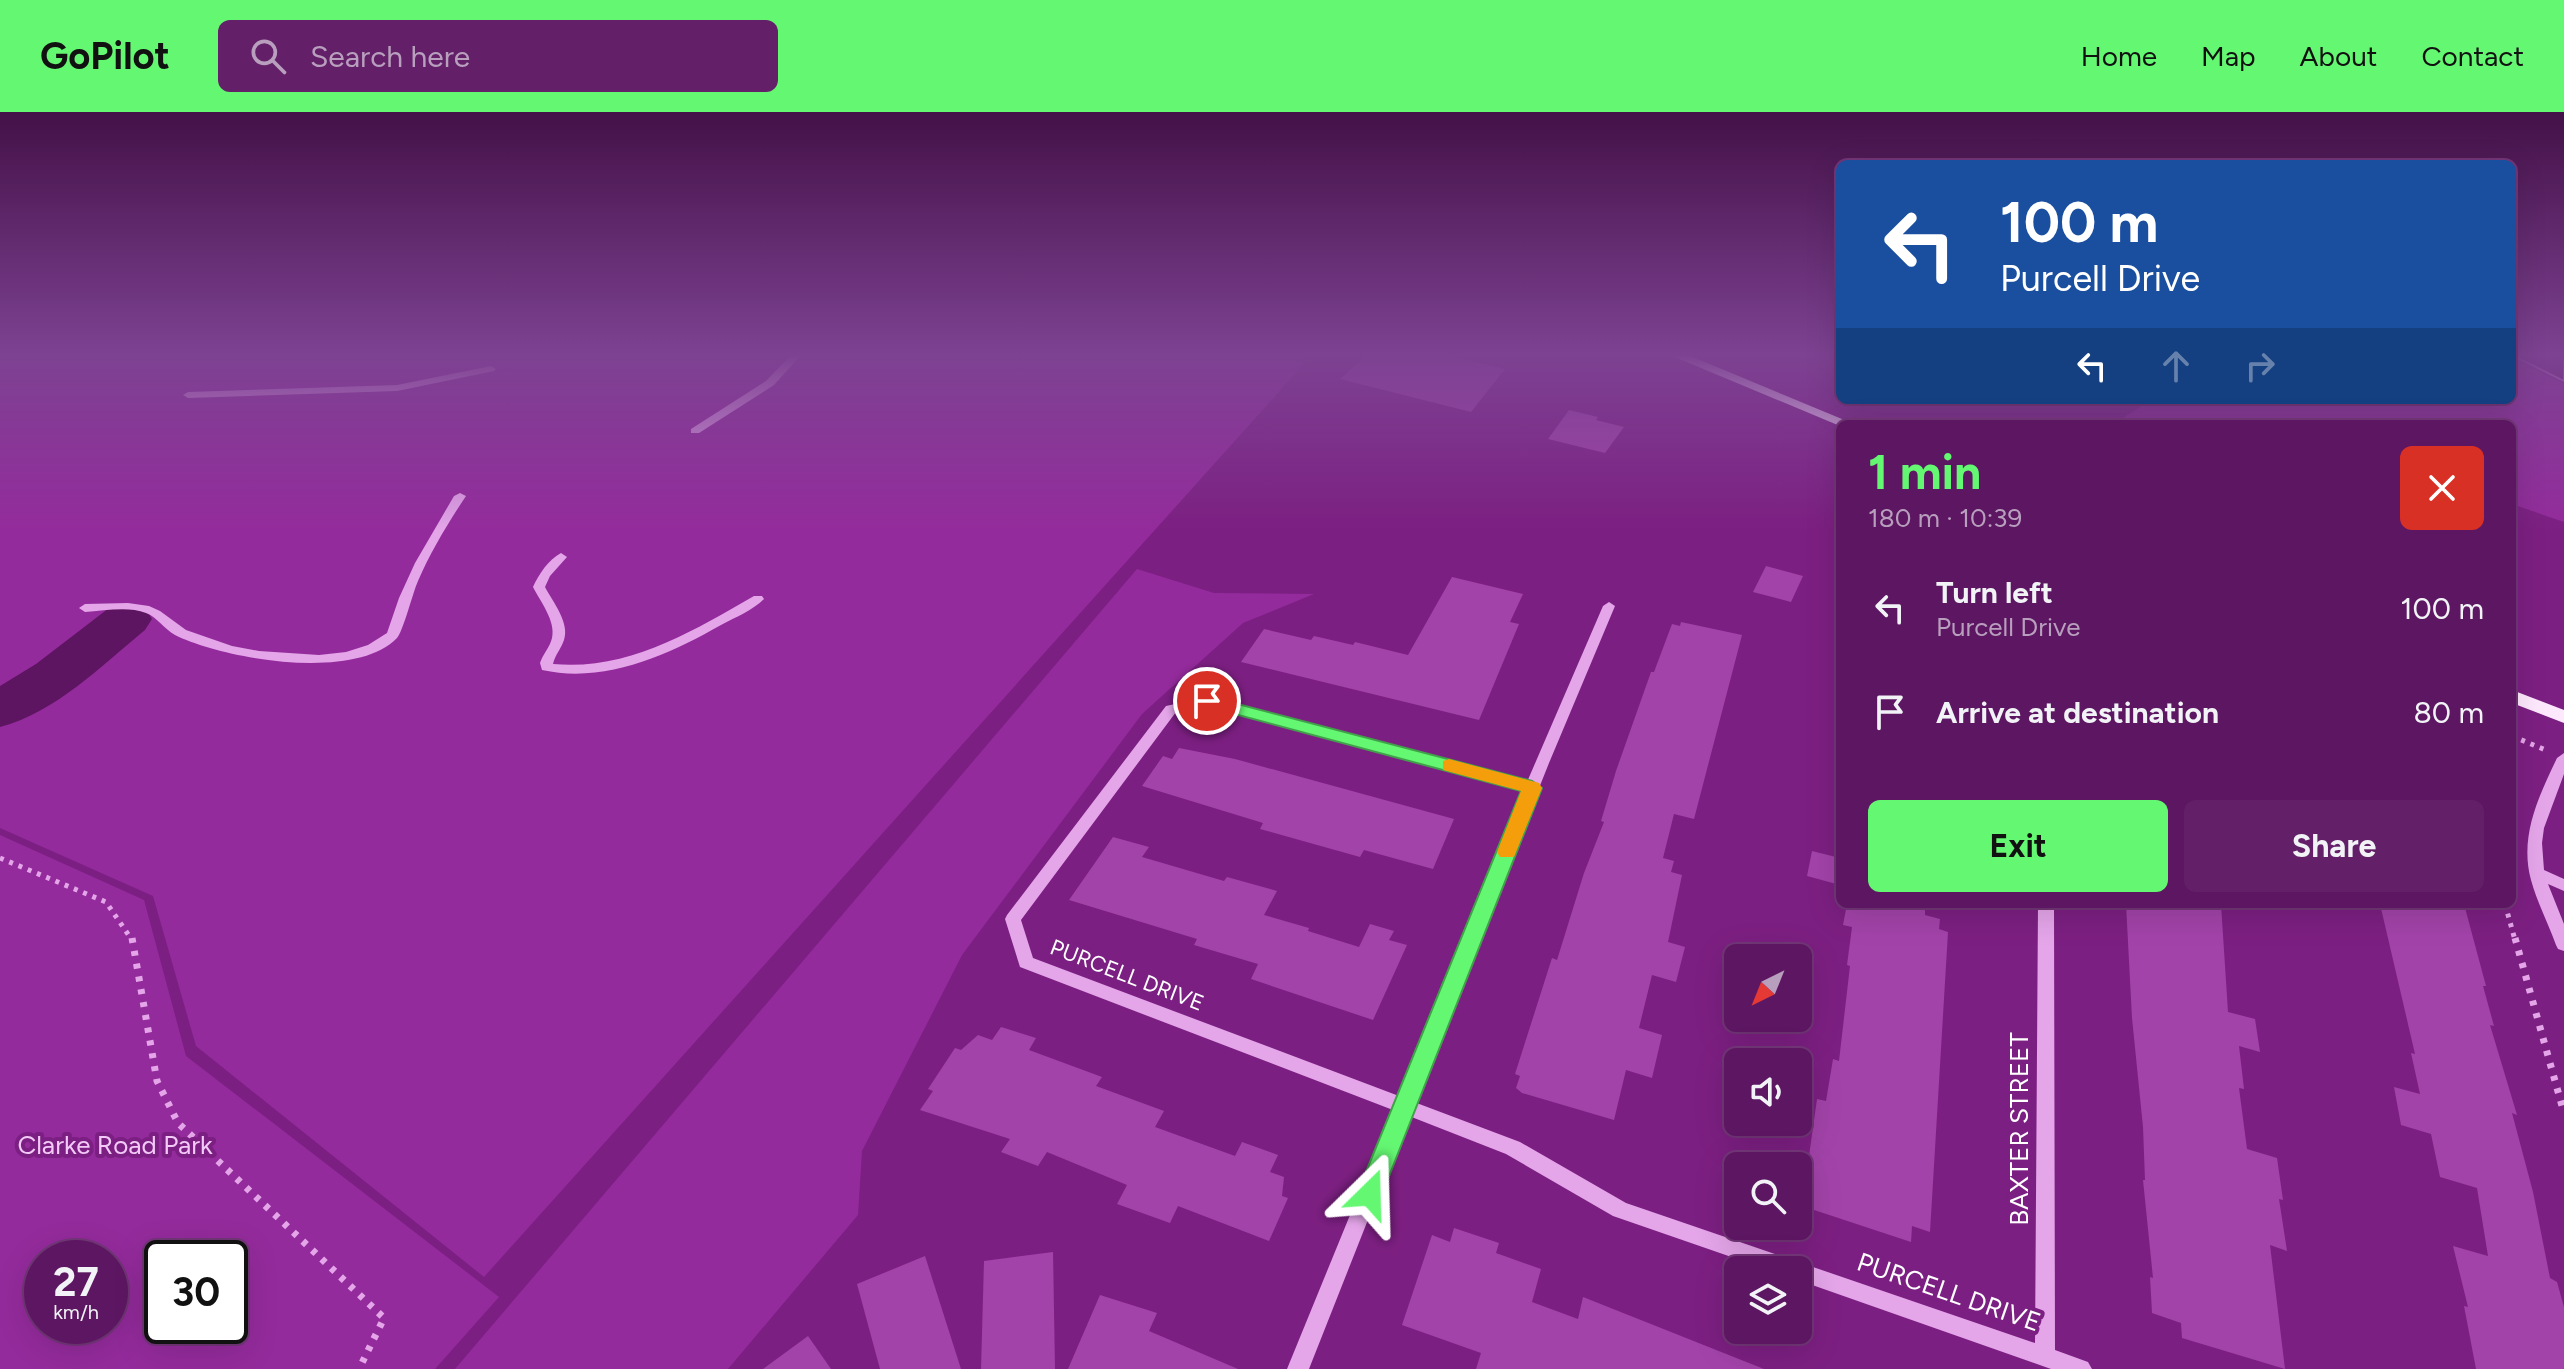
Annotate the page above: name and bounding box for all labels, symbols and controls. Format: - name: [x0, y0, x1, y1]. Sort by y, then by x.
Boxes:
- search box: [218, 20, 778, 92]
- text: GoPilot: [40, 33, 170, 79]
- icon: search: [246, 34, 290, 78]
- text: Search here: [310, 38, 470, 75]
- text: Home: [2081, 39, 2157, 73]
- text: Map: [2201, 39, 2256, 73]
- text: About: [2300, 39, 2377, 73]
- text: Contact: [2421, 39, 2524, 73]
- text: 100 m: [2000, 189, 2158, 256]
- icon: left: [1868, 192, 1972, 296]
- text: Purcell Drive: [2000, 257, 2200, 300]
- icon: left: [2070, 344, 2114, 388]
- icon: ahead: [2154, 344, 2198, 388]
- icon: right: [2238, 344, 2282, 388]
- text: 1 min: [1868, 443, 1981, 501]
- button: close: [2400, 446, 2484, 530]
- text: 180 m · 10:39: [1868, 502, 2022, 534]
- text: Turn left: [1936, 574, 2053, 611]
- icon: left: [1868, 586, 1912, 630]
- text: 100 m: [2400, 590, 2484, 627]
- text: Purcell Drive: [1936, 611, 2081, 643]
- pin: [1173, 667, 1241, 735]
- icon: arrive: [1185, 679, 1229, 723]
- icon: arrive: [1868, 690, 1912, 734]
- text: Arrive at destination: [1936, 694, 2219, 731]
- text: 80 m: [2413, 694, 2484, 731]
- button: Exit: [1868, 800, 2168, 892]
- button: Share: [2184, 800, 2484, 892]
- street label: PURCELL DRIVE: [1046, 933, 1208, 1017]
- north arrow: [1724, 944, 1812, 1032]
- map controls: [1724, 944, 1812, 1344]
- street label: BAXTER STREET: [2003, 1032, 2035, 1226]
- button: sound: [1724, 1048, 1812, 1136]
- park label: Clarke Road Park: [17, 1129, 213, 1161]
- position arrow: [1328, 1152, 1412, 1236]
- button: search: [1724, 1152, 1812, 1240]
- speed limit sign: 30: [144, 1240, 248, 1344]
- street label: PURCELL DRIVE: [1853, 1246, 2045, 1338]
- button: layers: [1724, 1256, 1812, 1344]
- text: 27: [53, 1258, 99, 1306]
- text: km/h: [53, 1300, 99, 1324]

